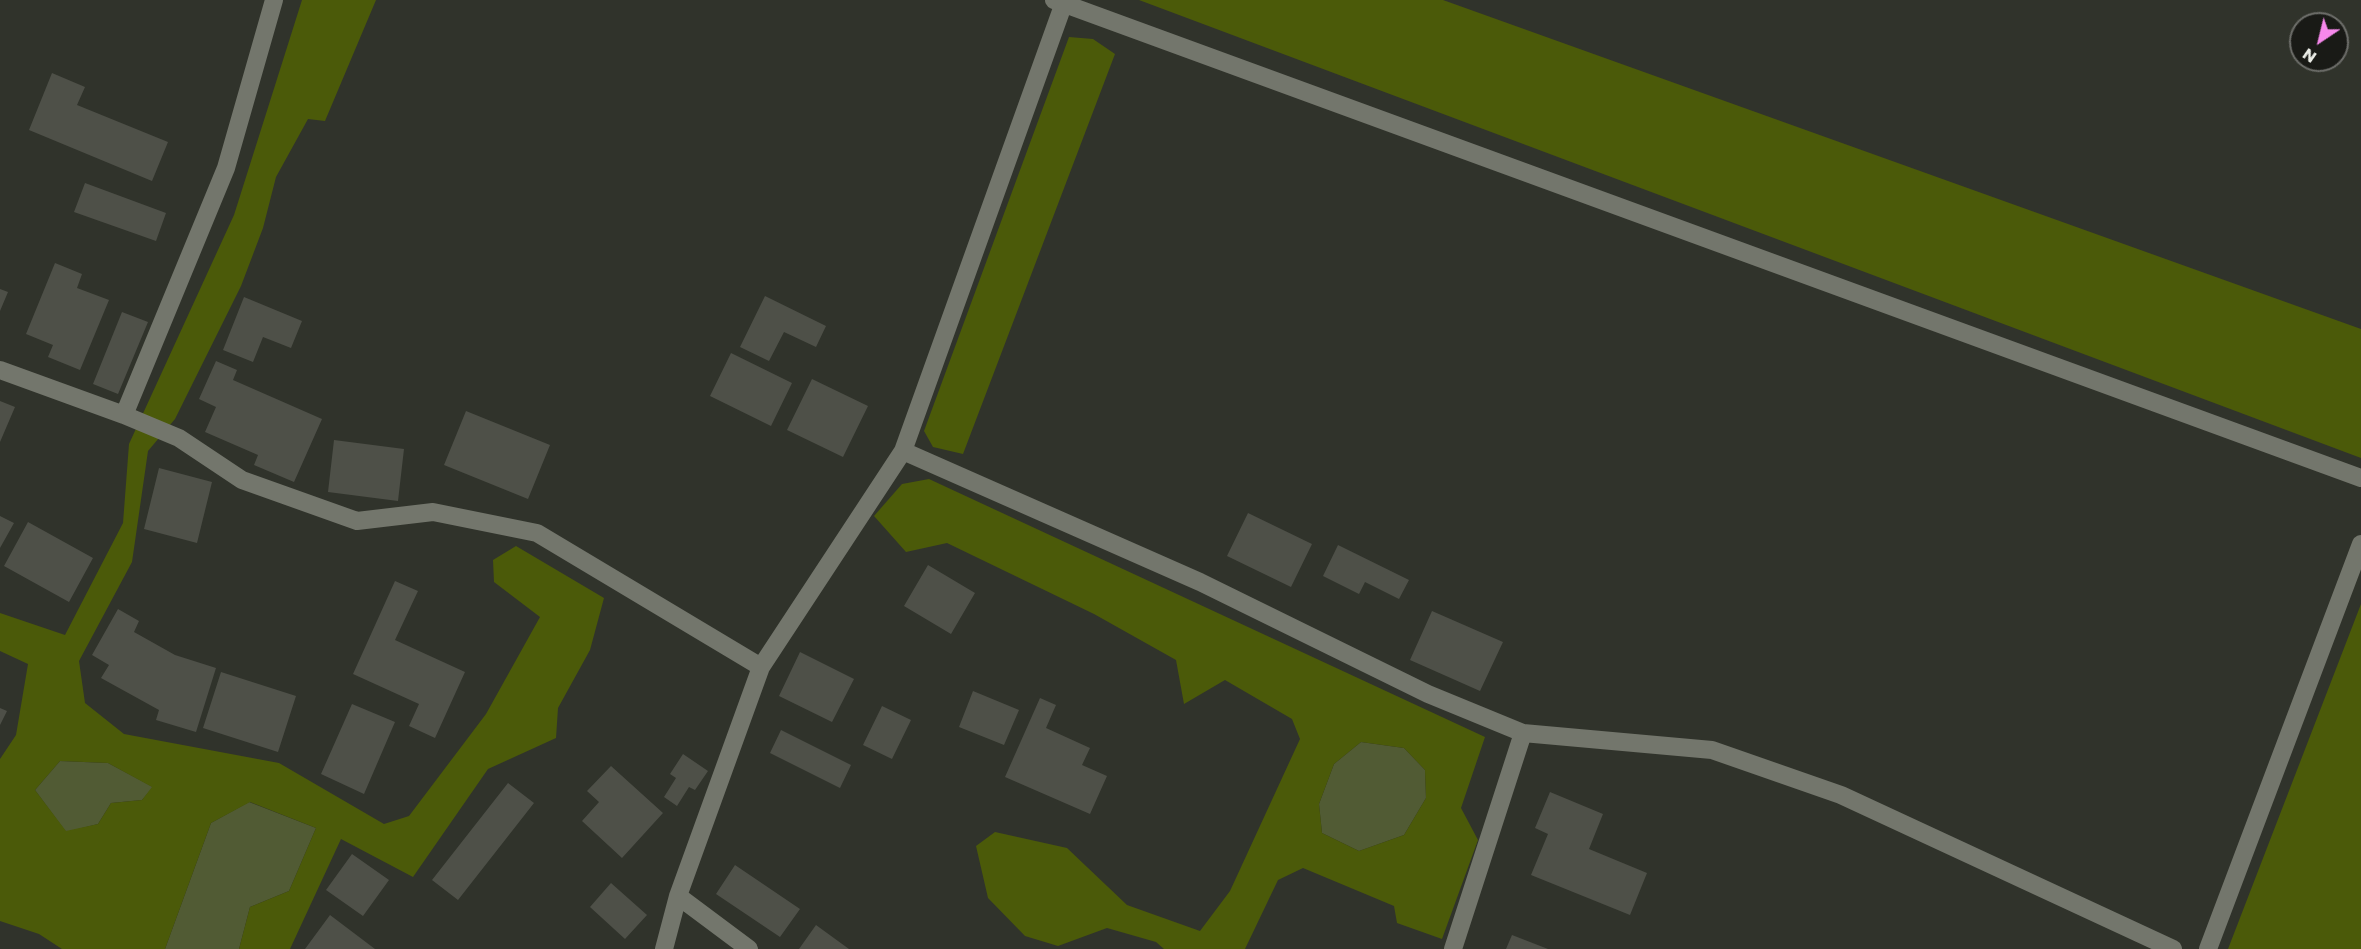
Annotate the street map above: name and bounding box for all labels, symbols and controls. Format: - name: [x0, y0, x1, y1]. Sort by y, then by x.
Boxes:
- north arrow: [2289, 12, 2349, 72]
- text: N: [2298, 43, 2321, 68]

